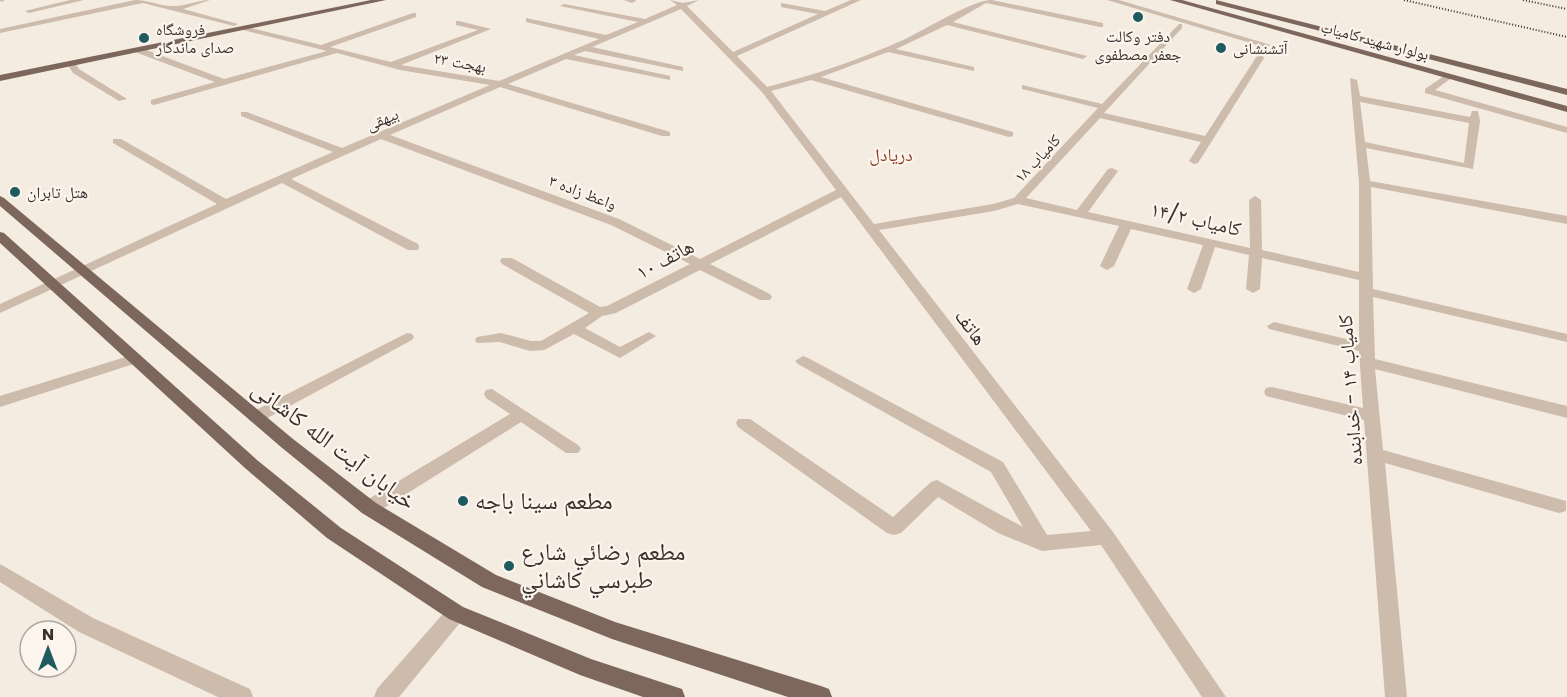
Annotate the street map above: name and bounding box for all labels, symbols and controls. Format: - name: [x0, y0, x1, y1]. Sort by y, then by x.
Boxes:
- marker: دفتر وکالت جعفر مصطفوی: [1131, 10, 1145, 24]
- street label: بولوار شهید کامیاب: [1318, 15, 1432, 66]
- place label: فروشگاه صدای ماندگار: [155, 18, 234, 59]
- place label: دفتر وکالت جعفر مصطفوی: [1094, 25, 1182, 66]
- marker: فروشگاه صدای ماندگار: [137, 31, 151, 45]
- place label: آتشنشانی: [1233, 37, 1289, 60]
- marker: آتشنشانی: [1214, 41, 1228, 55]
- street label: بهجت ۲۳: [432, 47, 488, 78]
- street label: بیهقی: [362, 102, 402, 137]
- street label: کامیاب ۱۸: [1009, 129, 1066, 188]
- district label: دریادل: [869, 142, 913, 167]
- street label: واعظ زاده ۳: [546, 169, 620, 216]
- place label: هتل تابران: [27, 181, 88, 204]
- marker: هتل تابران: [8, 185, 22, 199]
- street label: کامیاب ۱۴/۲: [1148, 195, 1244, 243]
- street label: هاتف ۱۰: [631, 232, 699, 286]
- street label: هاتف: [948, 303, 994, 351]
- street label: کامیاب ۱۴ - خدابنده: [1331, 314, 1369, 466]
- street label: خیابان آیت الله کاشانی: [245, 372, 423, 517]
- place label: مطعم سينا باجه: [475, 484, 613, 517]
- marker: مطعم سينا باجه: [456, 494, 470, 508]
- place label: مطعم رضائي شارع طبرسي كاشاني: [521, 535, 685, 599]
- marker: مطعم رضائي شارع طبرسي كاشاني: [502, 559, 516, 573]
- north arrow: [18, 619, 78, 679]
- text: N: [42, 623, 54, 646]

